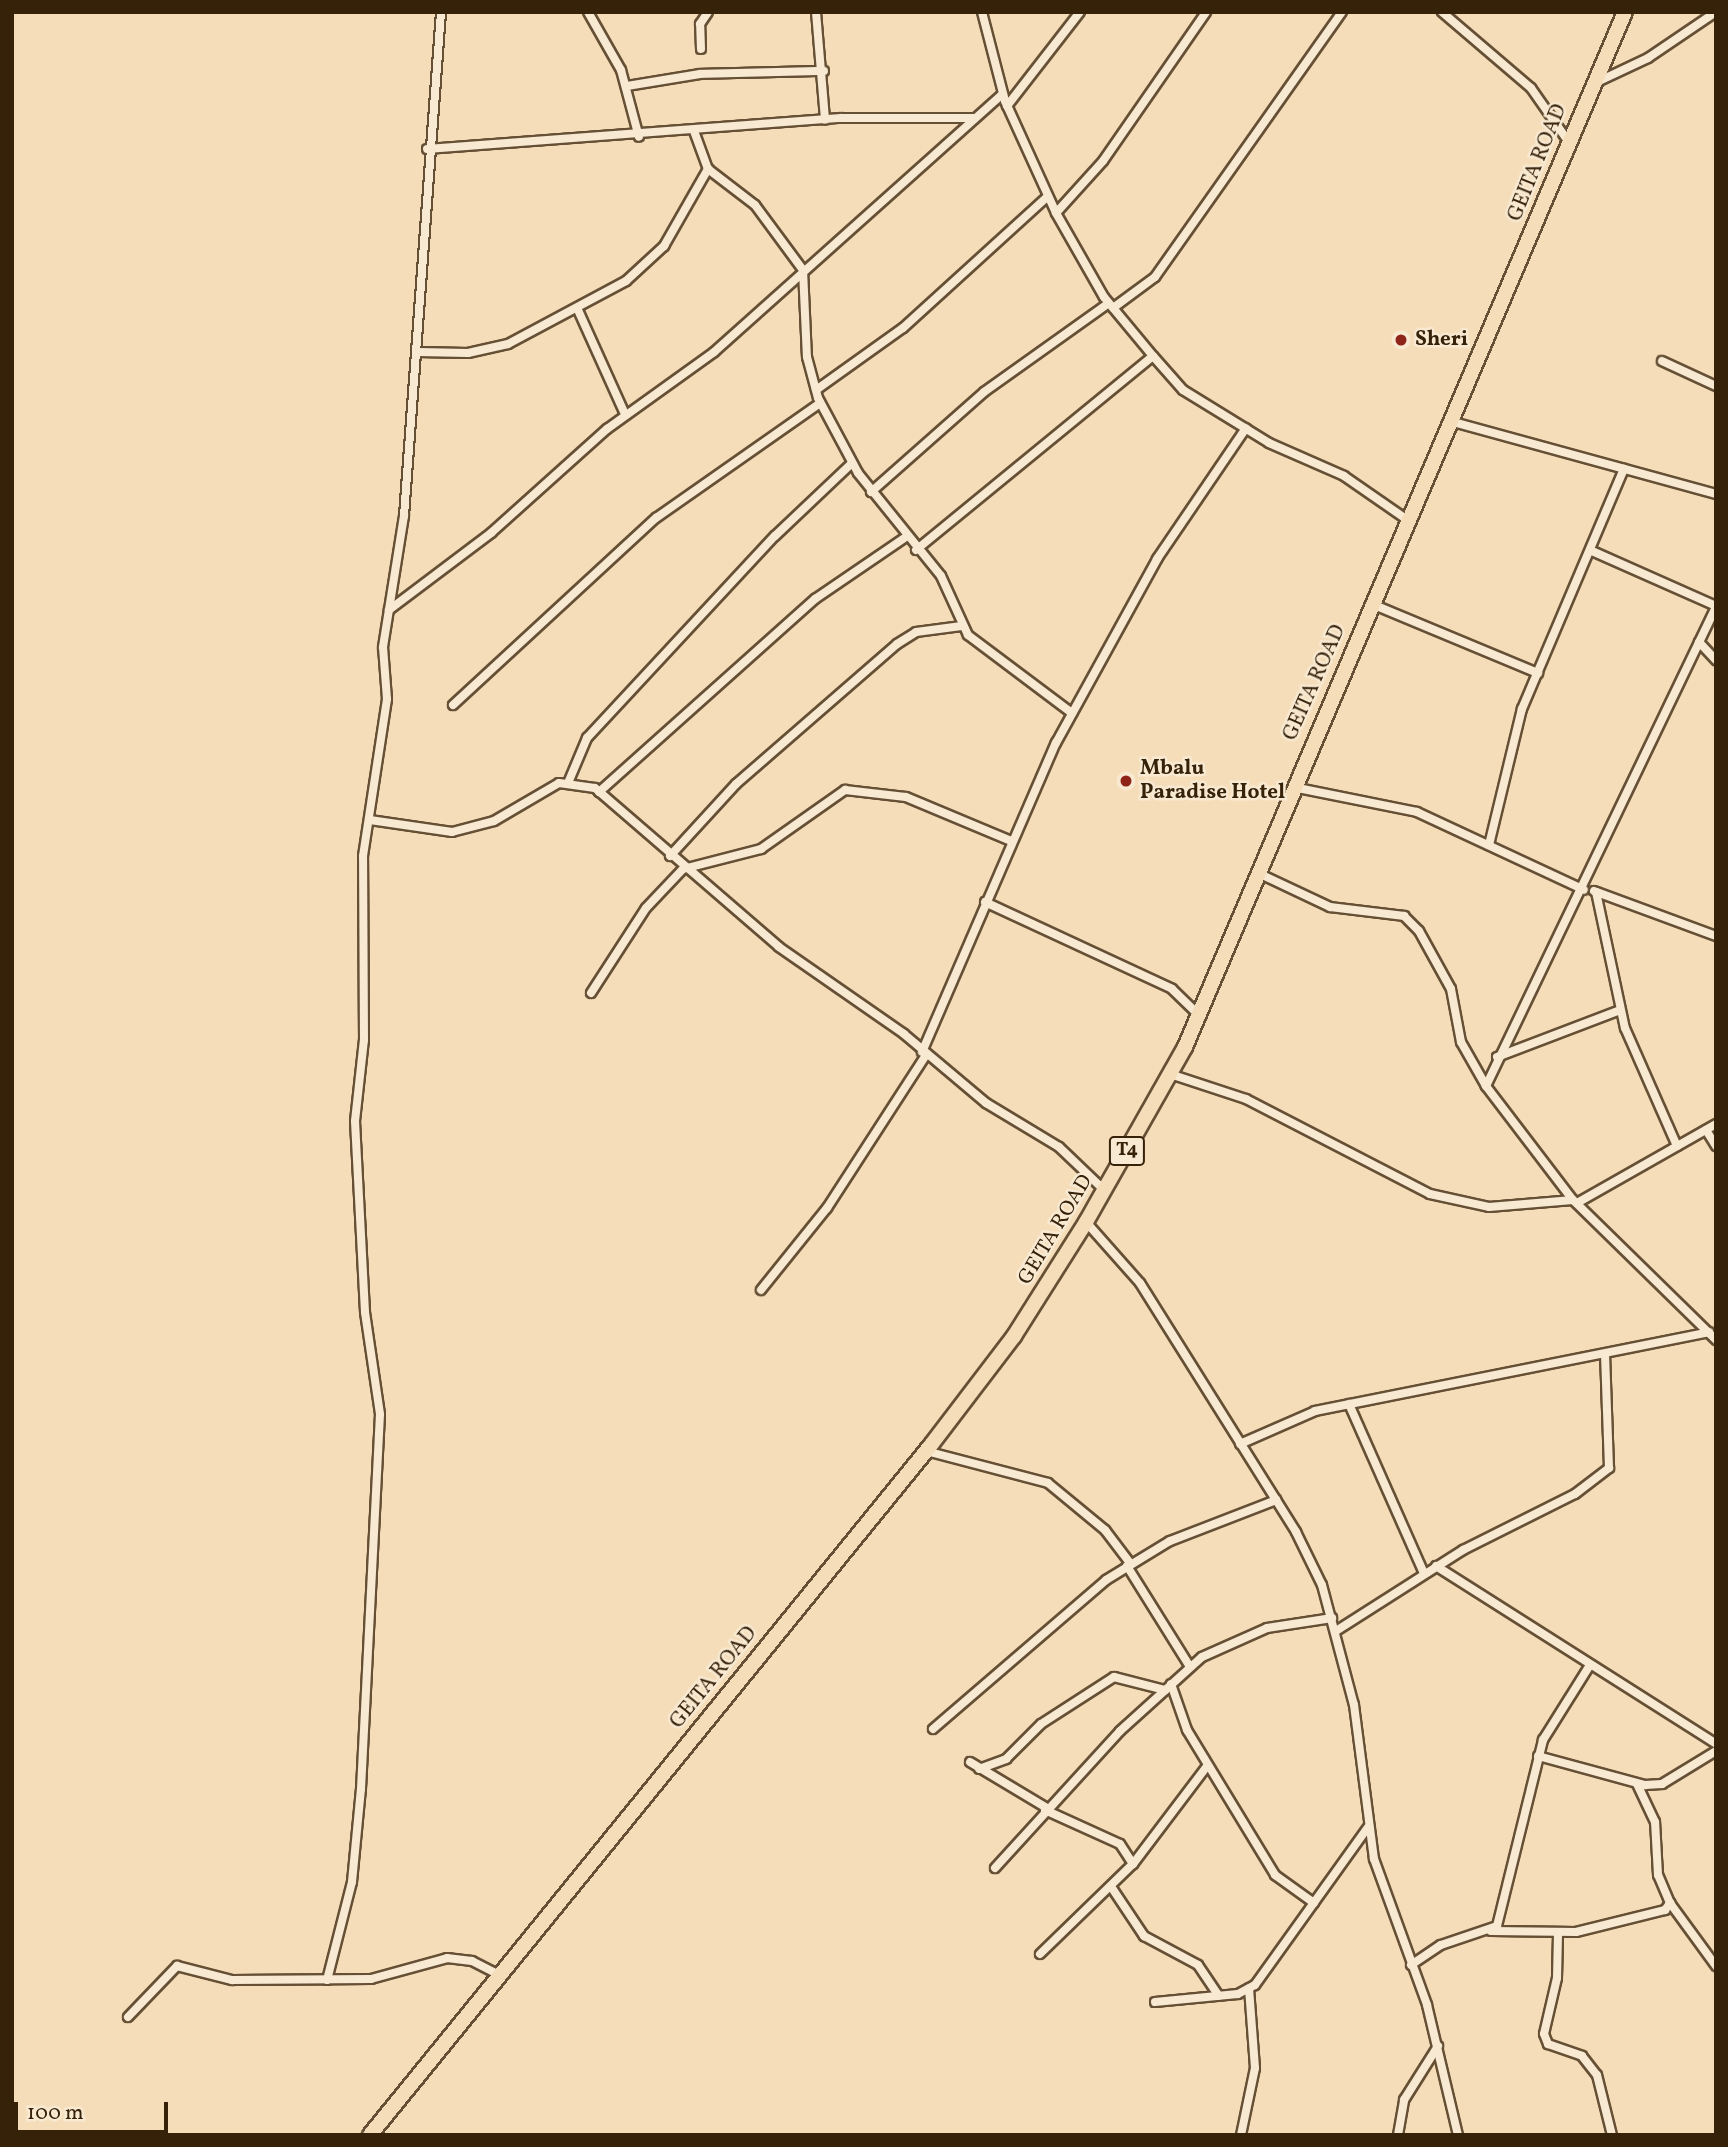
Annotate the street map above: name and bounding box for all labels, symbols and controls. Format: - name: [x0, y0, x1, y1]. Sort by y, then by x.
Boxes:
- street label: GEITA ROAD: [1503, 101, 1573, 225]
- place label: Sheri: [1415, 327, 1468, 353]
- marker: Sheri: [1393, 332, 1409, 348]
- street label: GEITA ROAD: [1278, 621, 1352, 745]
- place label: Mbalu Paradise Hotel: [1140, 756, 1285, 806]
- marker: Mbalu Paradise Hotel: [1118, 773, 1134, 789]
- road number: T4: [1108, 1135, 1146, 1166]
- street label: GEITA ROAD: [1013, 1170, 1099, 1290]
- street label: GEITA ROAD: [665, 1622, 763, 1734]
- scale bar: [18, 2088, 172, 2132]
- text: 100 m: [27, 2099, 84, 2128]

